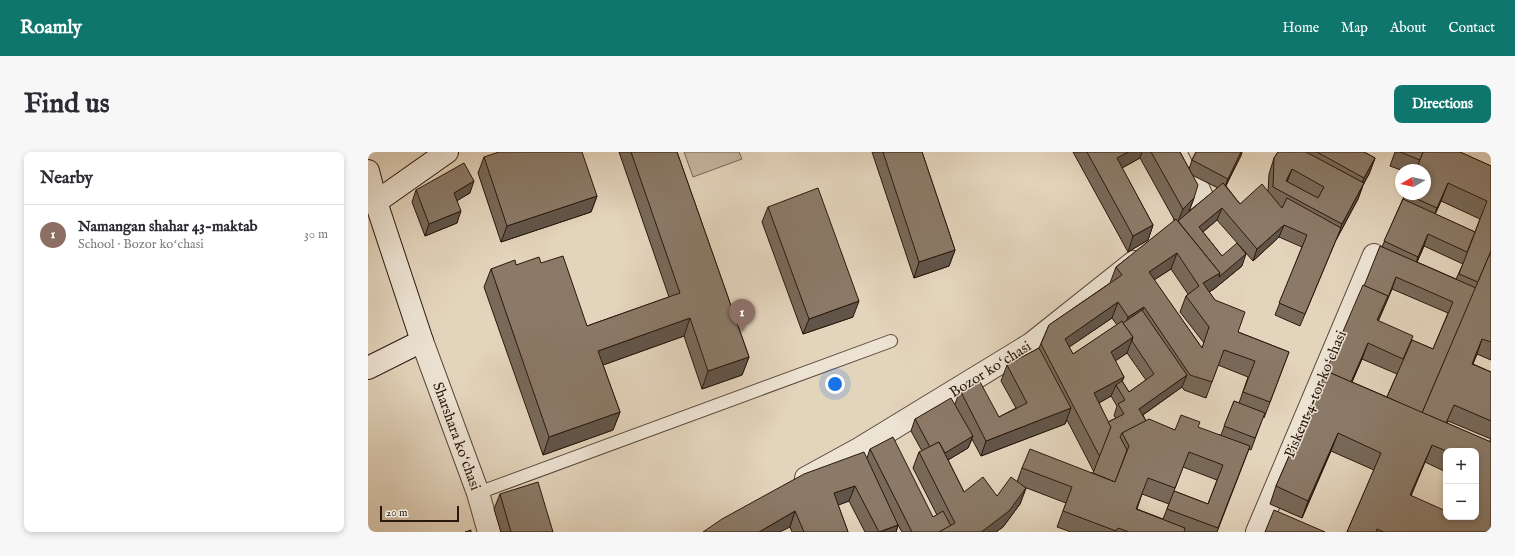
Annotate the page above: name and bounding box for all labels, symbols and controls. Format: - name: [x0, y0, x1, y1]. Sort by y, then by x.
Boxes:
- text: Roamly: [20, 16, 82, 40]
- text: Home: [1283, 19, 1319, 37]
- text: Map: [1341, 19, 1368, 37]
- text: About: [1390, 19, 1426, 37]
- text: Contact: [1448, 19, 1495, 37]
- button: Directions: [1394, 85, 1491, 123]
- text: Find us: [24, 87, 110, 122]
- north arrow: [1395, 164, 1431, 200]
- text: Nearby: [40, 168, 93, 189]
- text: Namangan shahar 43-maktab: [78, 217, 258, 236]
- text: 1: [51, 226, 55, 243]
- text: 30 m: [304, 226, 328, 243]
- text: School · Bozor koʻchasi: [78, 236, 204, 253]
- pin: 1: [729, 299, 755, 332]
- street label: Piskent 4-tor koʻchasi: [1280, 328, 1351, 461]
- street label: Bozor koʻchasi: [946, 337, 1035, 402]
- your location: [825, 374, 845, 394]
- street label: Sharshara koʻchasi: [428, 379, 485, 493]
- map controls: [1443, 448, 1479, 520]
- button: +: [1443, 448, 1479, 484]
- button: −: [1443, 484, 1479, 520]
- scale bar: [380, 504, 459, 523]
- text: 20 m: [386, 506, 407, 520]

